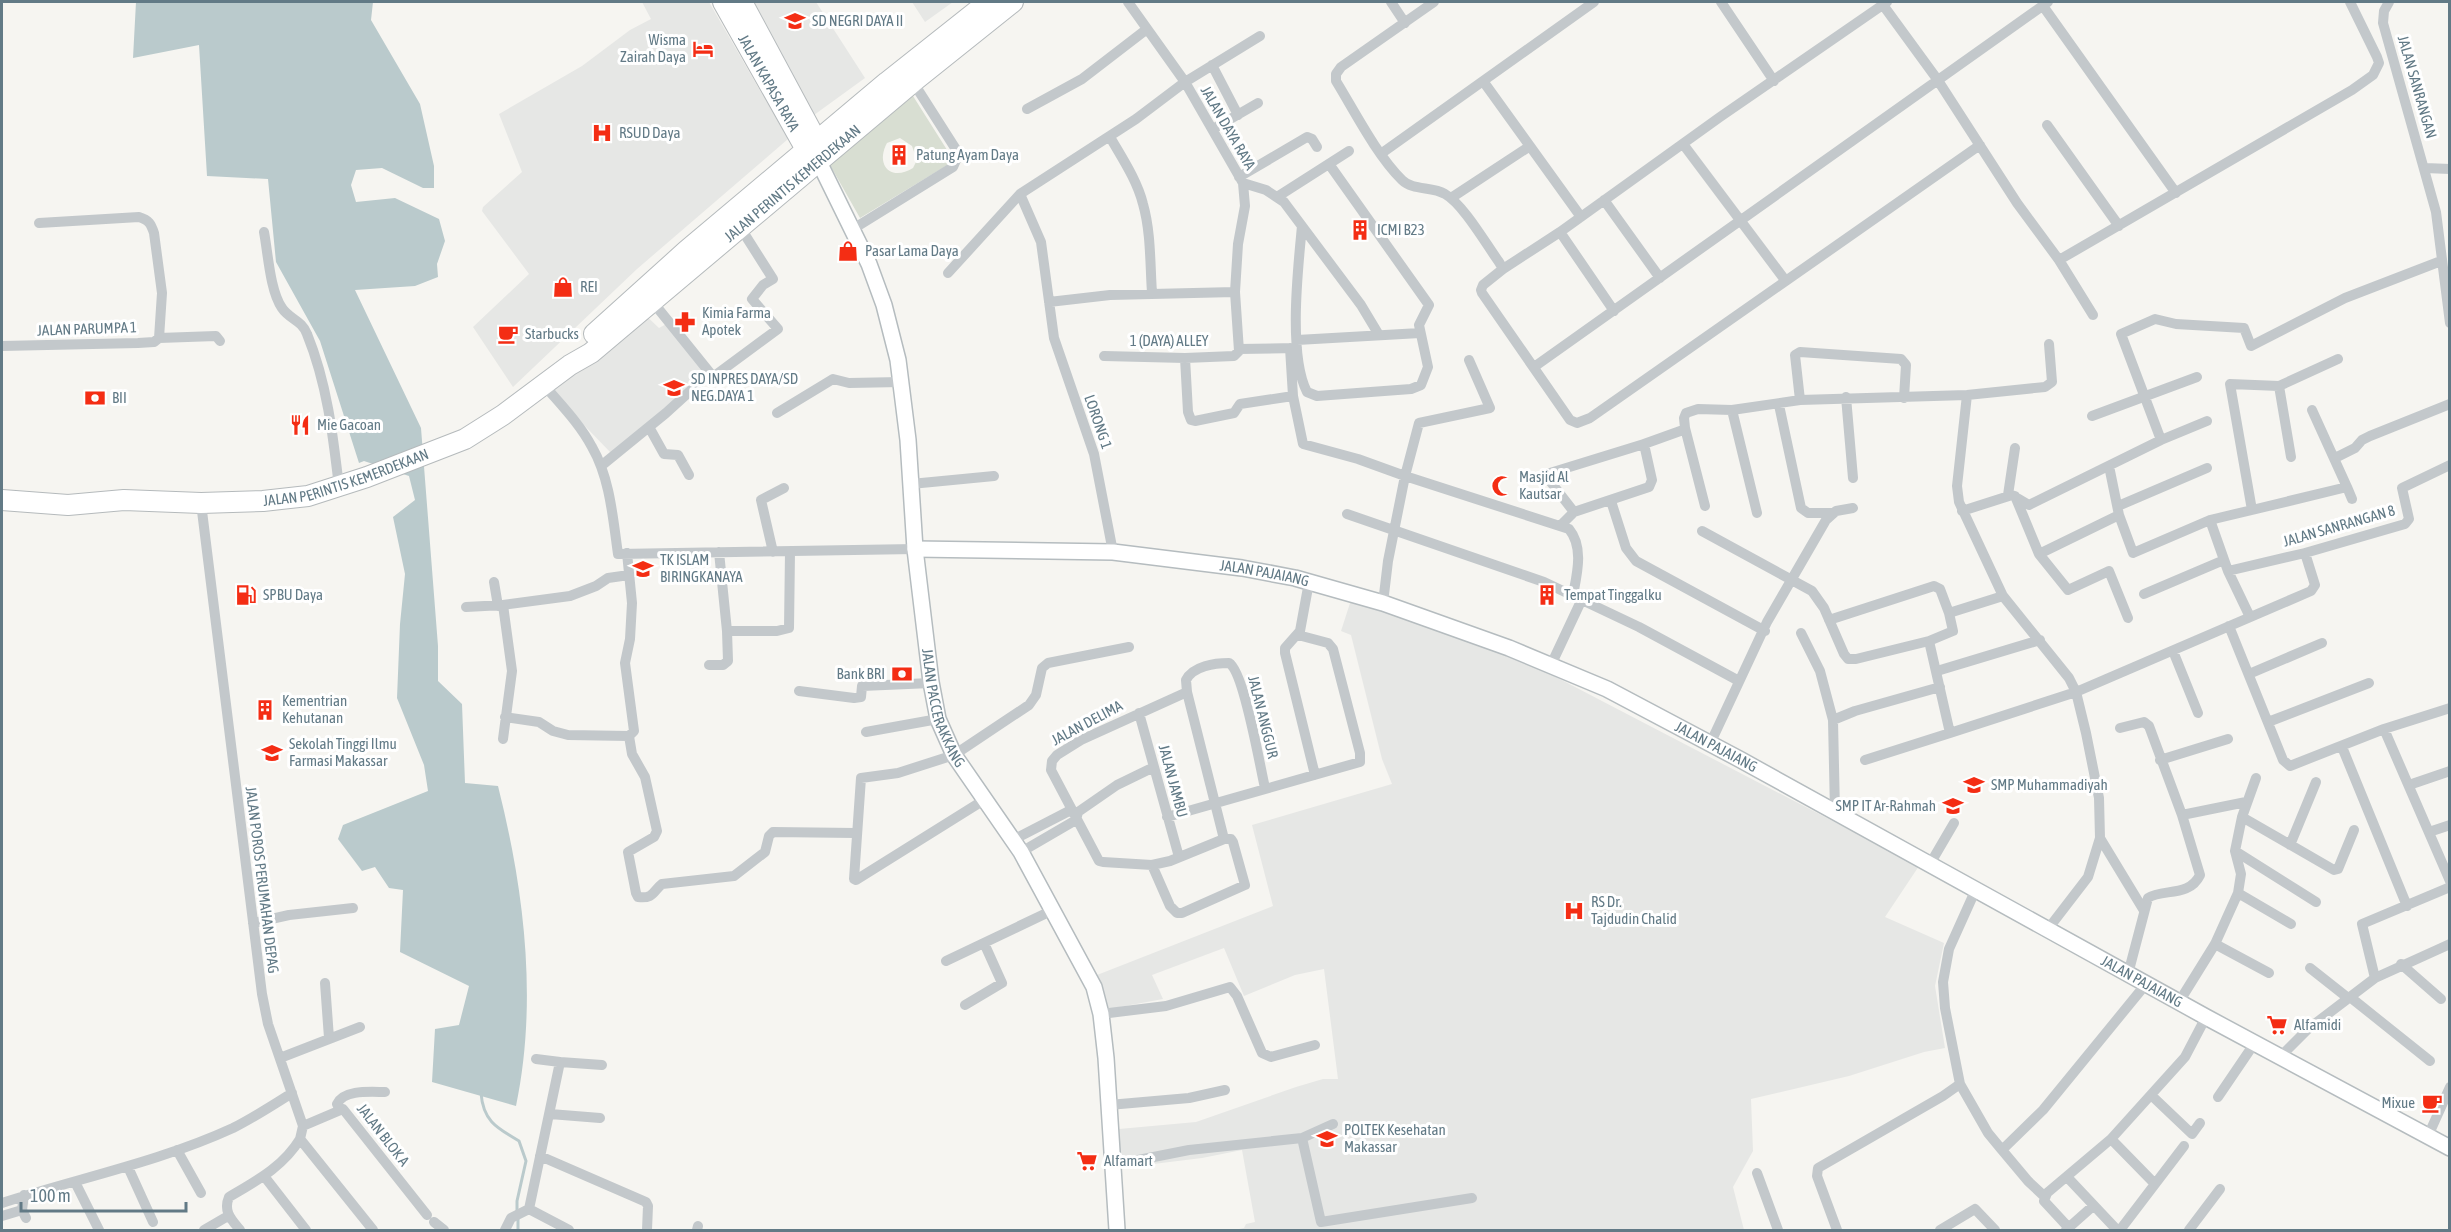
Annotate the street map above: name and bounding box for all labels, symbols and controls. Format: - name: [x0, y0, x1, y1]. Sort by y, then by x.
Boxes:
- school or university icon: SD NEGRI DAYA II: [783, 9, 807, 33]
- place label: SD NEGRI DAYA II: [812, 12, 903, 29]
- place label: Wisma Zairah Daya: [620, 31, 686, 65]
- street label: JALAN KAPASA RAYA: [735, 31, 803, 135]
- street label: JALAN SANRANGAN: [2395, 33, 2440, 140]
- hotel icon: Wisma Zairah Daya: [691, 37, 715, 61]
- street label: JALAN DAYA RAYA: [1198, 83, 1260, 173]
- hospital icon: RSUD Daya: [590, 121, 614, 145]
- street label: JALAN PERINTIS KEMERDEKAAN: [721, 121, 864, 245]
- place label: RSUD Daya: [619, 124, 681, 141]
- building icon: Patung Ayam Daya: [887, 143, 911, 167]
- place label: Patung Ayam Daya: [916, 146, 1019, 163]
- building icon: ICMI B23: [1348, 218, 1372, 242]
- place label: ICMI B23: [1377, 221, 1425, 238]
- shop icon: Pasar Lama Daya: [836, 239, 860, 263]
- place label: Pasar Lama Daya: [865, 242, 959, 259]
- shop icon: REI: [551, 275, 575, 299]
- place label: REI: [580, 278, 598, 295]
- place label: Kimia Farma Apotek: [702, 304, 771, 338]
- pharmacy icon: Kimia Farma Apotek: [673, 310, 697, 334]
- street label: JALAN PARUMPA 1: [37, 318, 137, 339]
- cafe icon: Starbucks: [496, 322, 520, 346]
- place label: Starbucks: [525, 325, 579, 342]
- street label: 1 (DAYA) ALLEY: [1130, 332, 1209, 349]
- place label: SD INPRES DAYA/SD NEG.DAYA 1: [691, 370, 798, 404]
- school or university icon: SD INPRES DAYA/SD NEG.DAYA 1: [662, 376, 686, 400]
- bank icon: BII: [83, 386, 107, 410]
- place label: BII: [112, 389, 127, 406]
- street label: LORONG 1: [1081, 392, 1116, 451]
- restaurant icon: Mie Gacoan: [288, 413, 312, 437]
- place label: Mie Gacoan: [317, 416, 381, 433]
- street label: JALAN PERINTIS KEMERDEKAAN: [262, 445, 431, 509]
- place label: Masjid Al Kautsar: [1519, 468, 1569, 502]
- mosque icon: Masjid Al Kautsar: [1490, 474, 1514, 498]
- street label: JALAN SANRANGAN 8: [2281, 501, 2397, 550]
- place label: TK ISLAM BIRINGKANAYA: [660, 551, 743, 585]
- street label: JALAN PAJAIANG: [1219, 556, 1311, 590]
- school or university icon: TK ISLAM BIRINGKANAYA: [631, 557, 655, 581]
- fuel station icon: SPBU Daya: [234, 583, 258, 607]
- building icon: Tempat Tinggalku: [1535, 583, 1559, 607]
- place label: SPBU Daya: [263, 586, 323, 603]
- place label: Tempat Tinggalku: [1564, 586, 1662, 603]
- street label: JALAN PACCERAKKANG: [919, 647, 969, 770]
- bank icon: Bank BRI: [890, 662, 914, 686]
- place label: Bank BRI: [837, 665, 885, 682]
- street label: JALAN ANGGUR: [1245, 674, 1282, 760]
- place label: Kementrian Kehutanan: [282, 692, 347, 726]
- street label: JALAN DELIMA: [1048, 696, 1126, 748]
- building icon: Kementrian Kehutanan: [253, 698, 277, 722]
- street label: JALAN PAJAIANG: [1672, 718, 1760, 775]
- place label: Sekolah Tinggi Ilmu Farmasi Makassar: [289, 735, 397, 769]
- school or university icon: Sekolah Tinggi Ilmu Farmasi Makassar: [260, 741, 284, 765]
- street label: JALAN JAMBU: [1156, 743, 1191, 819]
- school or university icon: SMP Muhammadiyah: [1962, 773, 1986, 797]
- place label: SMP Muhammadiyah: [1991, 776, 2108, 793]
- street label: JALAN POROS PERUMAHAN DEPAG: [243, 786, 282, 974]
- school or university icon: SMP IT Ar-Rahmah: [1941, 794, 1965, 818]
- place label: SMP IT Ar-Rahmah: [1835, 797, 1936, 814]
- place label: RS Dr. Tajdudin Chalid: [1591, 893, 1677, 927]
- hospital icon: RS Dr. Tajdudin Chalid: [1562, 899, 1586, 923]
- street label: JALAN PAJAIANG: [2098, 952, 2186, 1010]
- supermarket icon: Alfamidi: [2265, 1013, 2289, 1037]
- place label: Alfamidi: [2294, 1016, 2341, 1033]
- cafe icon: Mixue: [2420, 1091, 2444, 1115]
- place label: Mixue: [2381, 1094, 2415, 1111]
- street label: JALAN BLOK A: [354, 1100, 413, 1170]
- place label: POLTEK Kesehatan Makassar: [1344, 1121, 1446, 1155]
- school or university icon: POLTEK Kesehatan Makassar: [1315, 1127, 1339, 1151]
- supermarket icon: Alfamart: [1075, 1149, 1099, 1173]
- place label: Alfamart: [1104, 1152, 1153, 1169]
- scale bar: [21, 1175, 186, 1213]
- text: 100 m: [30, 1185, 71, 1206]

